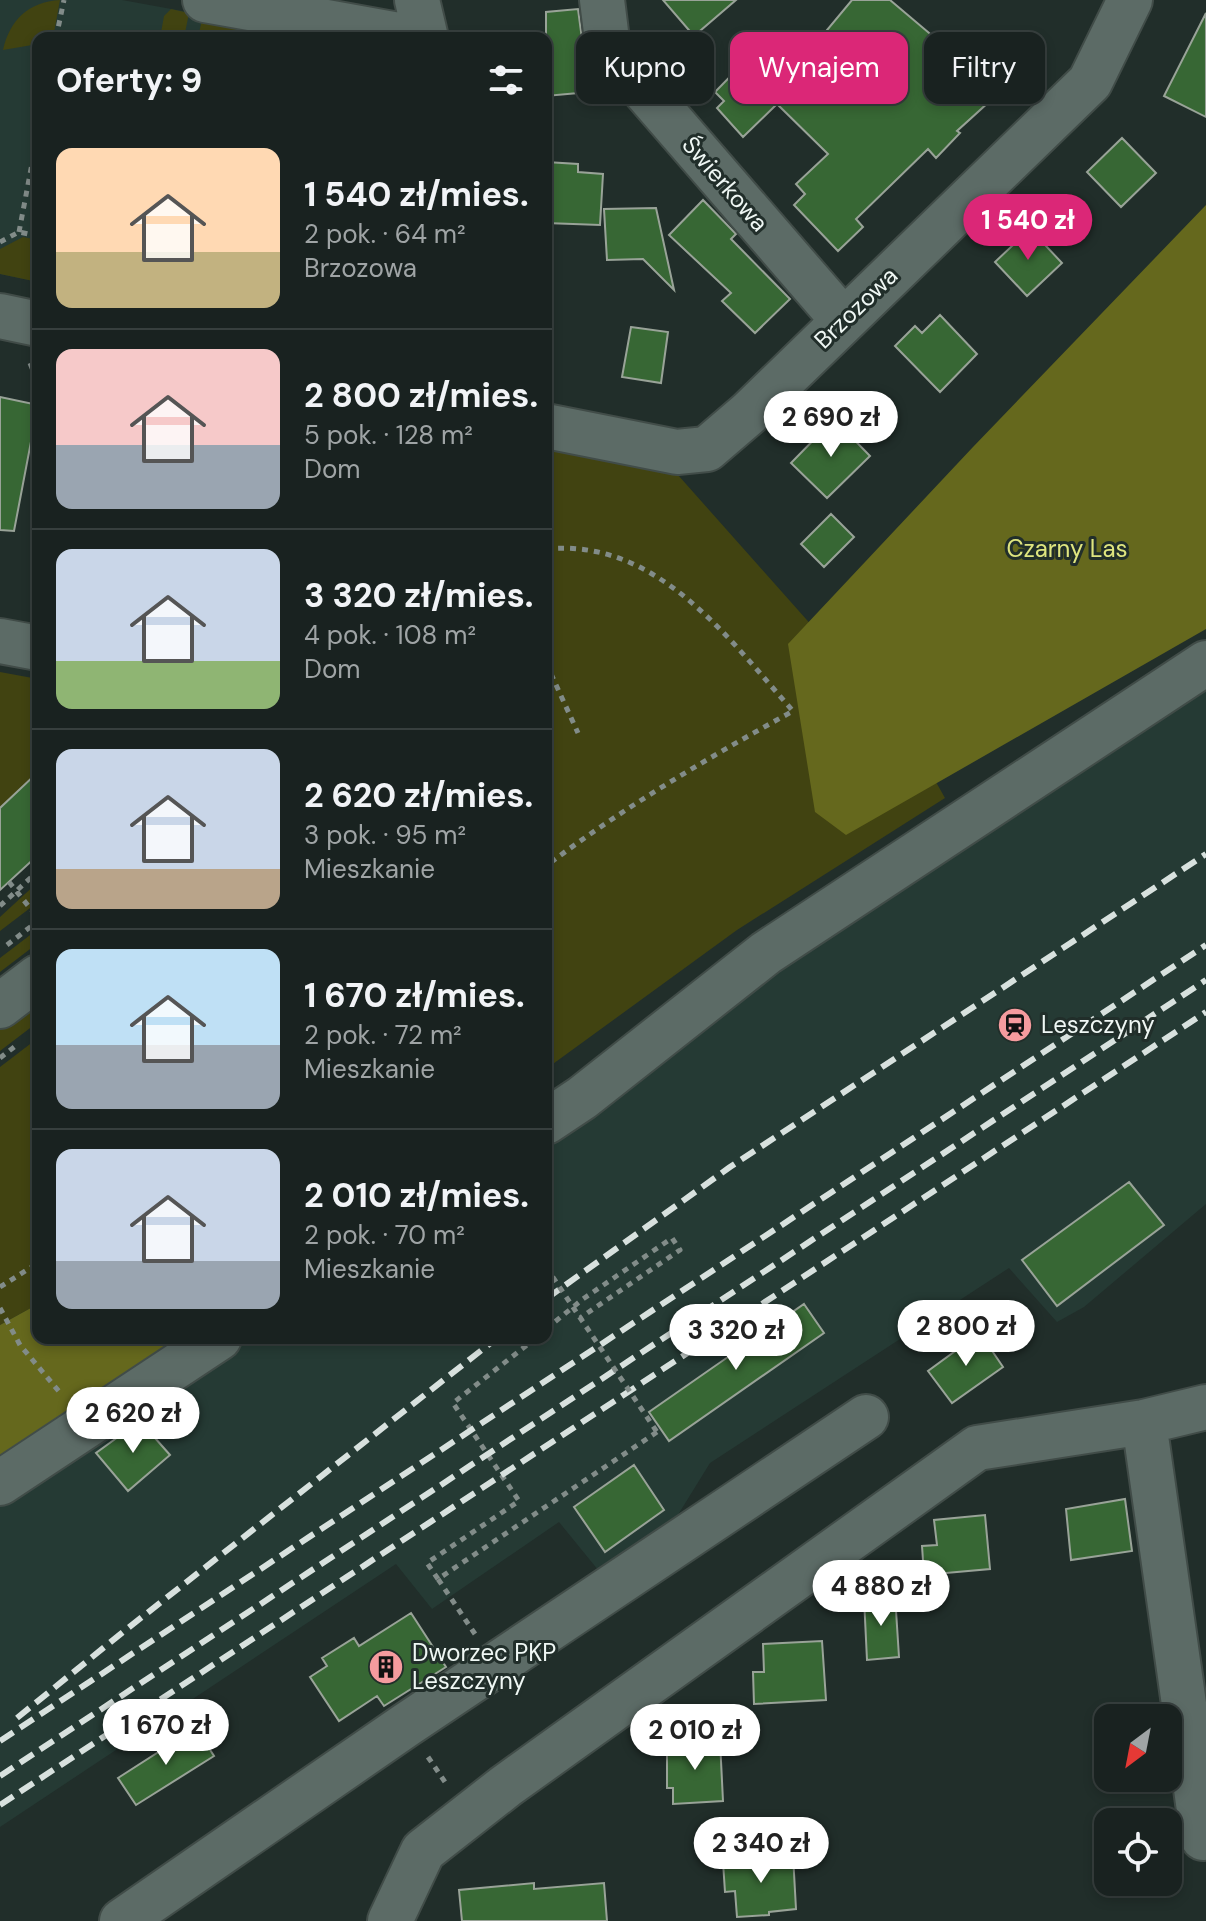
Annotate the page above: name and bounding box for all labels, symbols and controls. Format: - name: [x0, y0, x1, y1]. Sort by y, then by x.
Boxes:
- chip: Kupno: [576, 32, 714, 104]
- chip: Wynajem: [730, 32, 908, 104]
- chip: Filtry: [924, 32, 1045, 104]
- text: Oferty: 9: [56, 58, 202, 103]
- icon: filters: [484, 58, 528, 102]
- street label: Świerkowa: [675, 130, 775, 238]
- text: 1 540 zł/mies.: [304, 172, 529, 217]
- icon: home: [120, 180, 216, 276]
- pin: 1 540 zł: [945, 194, 1111, 262]
- text: 1 540 zł: [981, 203, 1075, 237]
- text: 2 pok. · 64 m²: [304, 217, 466, 251]
- text: Brzozowa: [304, 251, 417, 285]
- street label: Brzozowa: [807, 260, 904, 355]
- text: 2 800 zł/mies.: [304, 373, 538, 418]
- icon: home: [120, 381, 216, 477]
- pin: 2 690 zł: [748, 391, 914, 459]
- text: 2 690 zł: [782, 400, 880, 434]
- text: 5 pok. · 128 m²: [304, 418, 473, 452]
- text: Dom: [304, 452, 360, 486]
- park label: Czarny Las: [1006, 533, 1128, 564]
- text: 3 320 zł/mies.: [304, 573, 533, 618]
- icon: home: [120, 581, 216, 677]
- text: 4 pok. · 108 m²: [304, 618, 476, 652]
- text: Dom: [304, 652, 360, 686]
- text: 2 620 zł/mies.: [304, 773, 533, 818]
- icon: home: [120, 781, 216, 877]
- text: 3 pok. · 95 m²: [304, 818, 466, 852]
- text: Mieszkanie: [304, 852, 435, 886]
- text: 1 670 zł/mies.: [304, 973, 525, 1018]
- icon: home: [120, 981, 216, 1077]
- station icon: Leszczyny: [996, 1006, 1034, 1044]
- place label: Leszczyny: [1041, 1009, 1155, 1040]
- text: 2 pok. · 72 m²: [304, 1018, 462, 1052]
- text: Mieszkanie: [304, 1052, 435, 1086]
- text: 2 010 zł/mies.: [304, 1173, 529, 1218]
- icon: home: [120, 1181, 216, 1277]
- text: 2 pok. · 70 m²: [304, 1218, 465, 1252]
- text: Mieszkanie: [304, 1252, 435, 1286]
- pin: 2 800 zł: [883, 1300, 1049, 1368]
- pin: 3 320 zł: [653, 1304, 819, 1372]
- text: 2 800 zł: [916, 1309, 1016, 1343]
- text: 3 320 zł: [687, 1313, 785, 1347]
- pin: 2 620 zł: [50, 1387, 216, 1455]
- text: 2 620 zł: [84, 1396, 182, 1430]
- pin: 4 880 zł: [798, 1560, 964, 1628]
- text: 4 880 zł: [831, 1569, 931, 1603]
- place label: Dworzec PKP Leszczyny: [412, 1637, 556, 1696]
- building icon: Dworzec PKP Leszczyny: [367, 1648, 405, 1686]
- pin: 1 670 zł: [83, 1699, 249, 1767]
- pin: 2 010 zł: [612, 1704, 778, 1772]
- north arrow: [1094, 1704, 1182, 1792]
- map controls: [1094, 1704, 1182, 1896]
- text: 1 670 zł: [121, 1708, 211, 1742]
- text: 2 010 zł: [648, 1713, 742, 1747]
- button: locate: [1094, 1808, 1182, 1896]
- pin: 2 340 zł: [678, 1817, 844, 1885]
- text: 2 340 zł: [712, 1826, 810, 1860]

